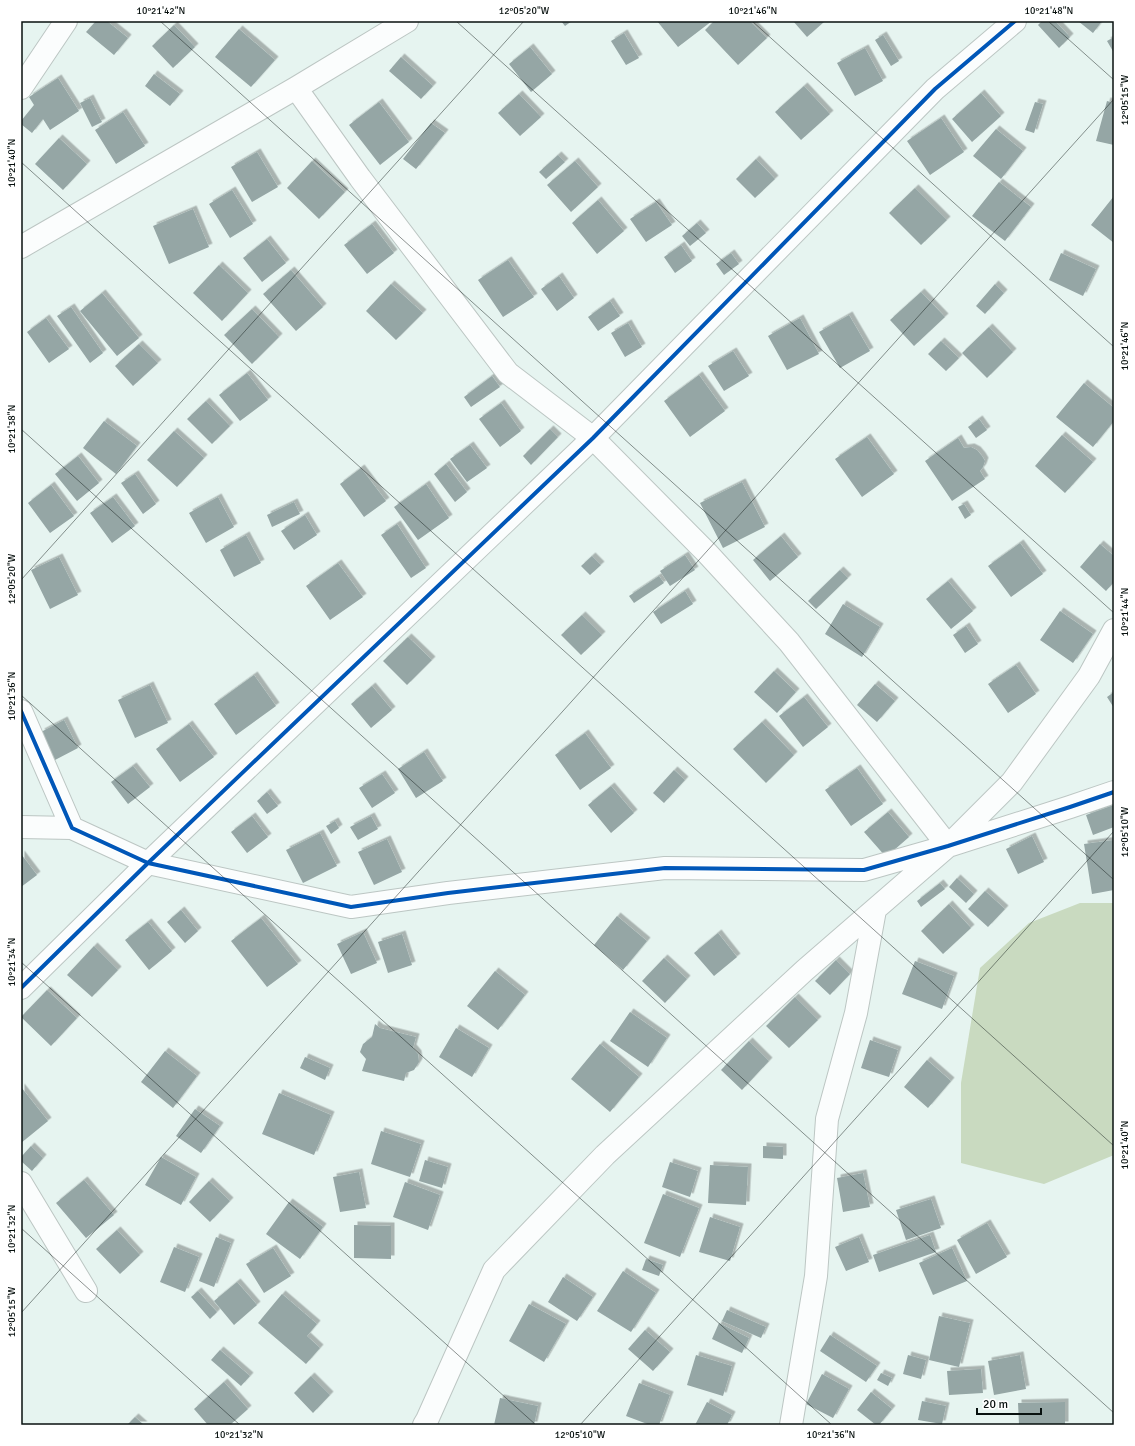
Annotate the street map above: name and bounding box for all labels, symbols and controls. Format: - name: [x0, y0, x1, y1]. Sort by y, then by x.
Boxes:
- text: 10°21'42"N: [137, 5, 185, 17]
- text: 12°05'20"W: [499, 5, 550, 17]
- text: 10°21'46"N: [729, 5, 777, 17]
- text: 10°21'48"N: [1025, 5, 1073, 17]
- text: 12°05'15"W: [1119, 74, 1131, 125]
- text: 10°21'40"N: [6, 139, 18, 187]
- text: 10°21'46"N: [1119, 322, 1131, 370]
- text: 10°21'38"N: [6, 405, 18, 453]
- text: 12°05'20"W: [6, 553, 18, 604]
- text: 10°21'44"N: [1119, 588, 1131, 636]
- text: 10°21'36"N: [6, 672, 18, 720]
- text: 12°05'10"W: [1119, 806, 1131, 857]
- text: 10°21'34"N: [6, 938, 18, 986]
- text: 10°21'40"N: [1119, 1121, 1131, 1169]
- text: 10°21'32"N: [6, 1205, 18, 1253]
- text: 12°05'15"W: [6, 1286, 18, 1337]
- scale bar: [977, 1390, 1041, 1416]
- text: 20 m: [983, 1397, 1008, 1412]
- text: 10°21'32"N: [215, 1429, 263, 1441]
- text: 12°05'10"W: [555, 1429, 606, 1441]
- text: 10°21'36"N: [807, 1429, 855, 1441]

